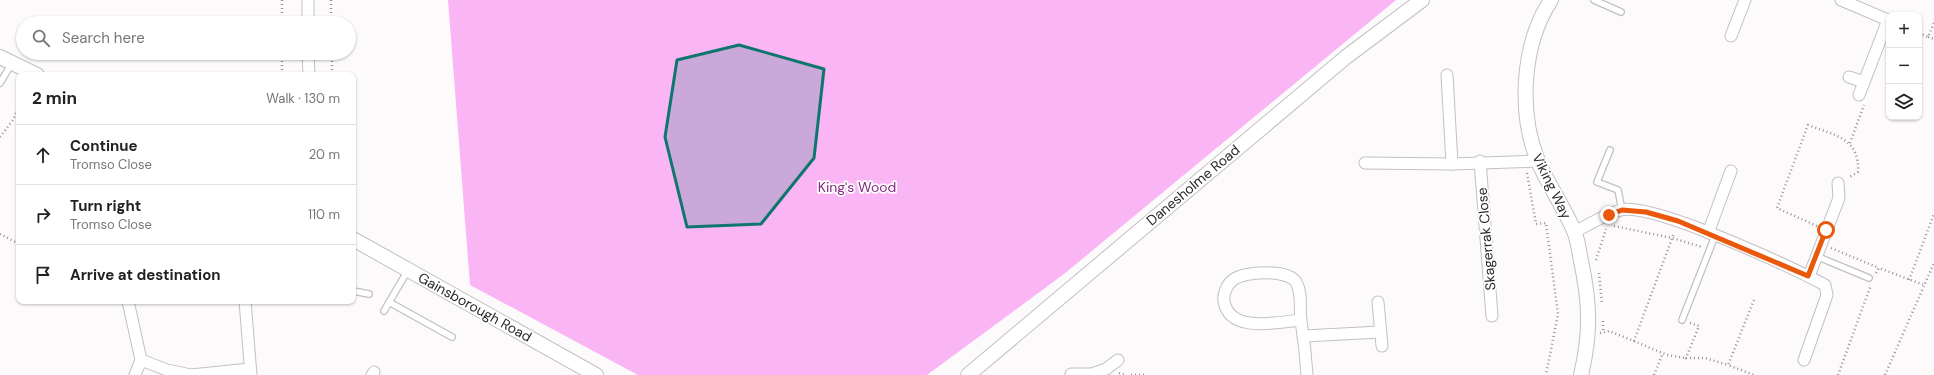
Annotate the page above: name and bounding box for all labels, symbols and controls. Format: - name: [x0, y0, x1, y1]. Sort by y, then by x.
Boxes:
- map controls: [1886, 12, 1922, 120]
- button: +: [1886, 12, 1922, 48]
- search box: [16, 16, 356, 60]
- icon: search: [30, 27, 52, 49]
- text: Search here: [62, 28, 145, 48]
- button: −: [1886, 48, 1922, 84]
- button: layers: [1886, 84, 1922, 120]
- text: 2 min: [32, 87, 77, 109]
- text: Walk · 130 m: [266, 90, 340, 107]
- text: Continue: [70, 136, 138, 156]
- street label: Danesholme Road: [1143, 141, 1243, 229]
- icon: ahead: [32, 144, 54, 166]
- text: 20 m: [309, 146, 340, 163]
- street label: Viking Way: [1528, 150, 1576, 222]
- text: Tromso Close: [70, 156, 152, 173]
- park label: King's Wood: [818, 178, 896, 196]
- street label: Skagerrak Close: [1473, 187, 1499, 291]
- text: Turn right: [70, 196, 141, 216]
- icon: right: [32, 204, 54, 226]
- text: 110 m: [308, 206, 340, 223]
- route end: [1600, 206, 1618, 224]
- text: Tromso Close: [70, 216, 152, 233]
- route start: [1817, 221, 1835, 239]
- icon: arrive: [32, 264, 54, 286]
- text: Arrive at destination: [70, 265, 221, 285]
- street label: Gainsborough Road: [415, 268, 535, 346]

